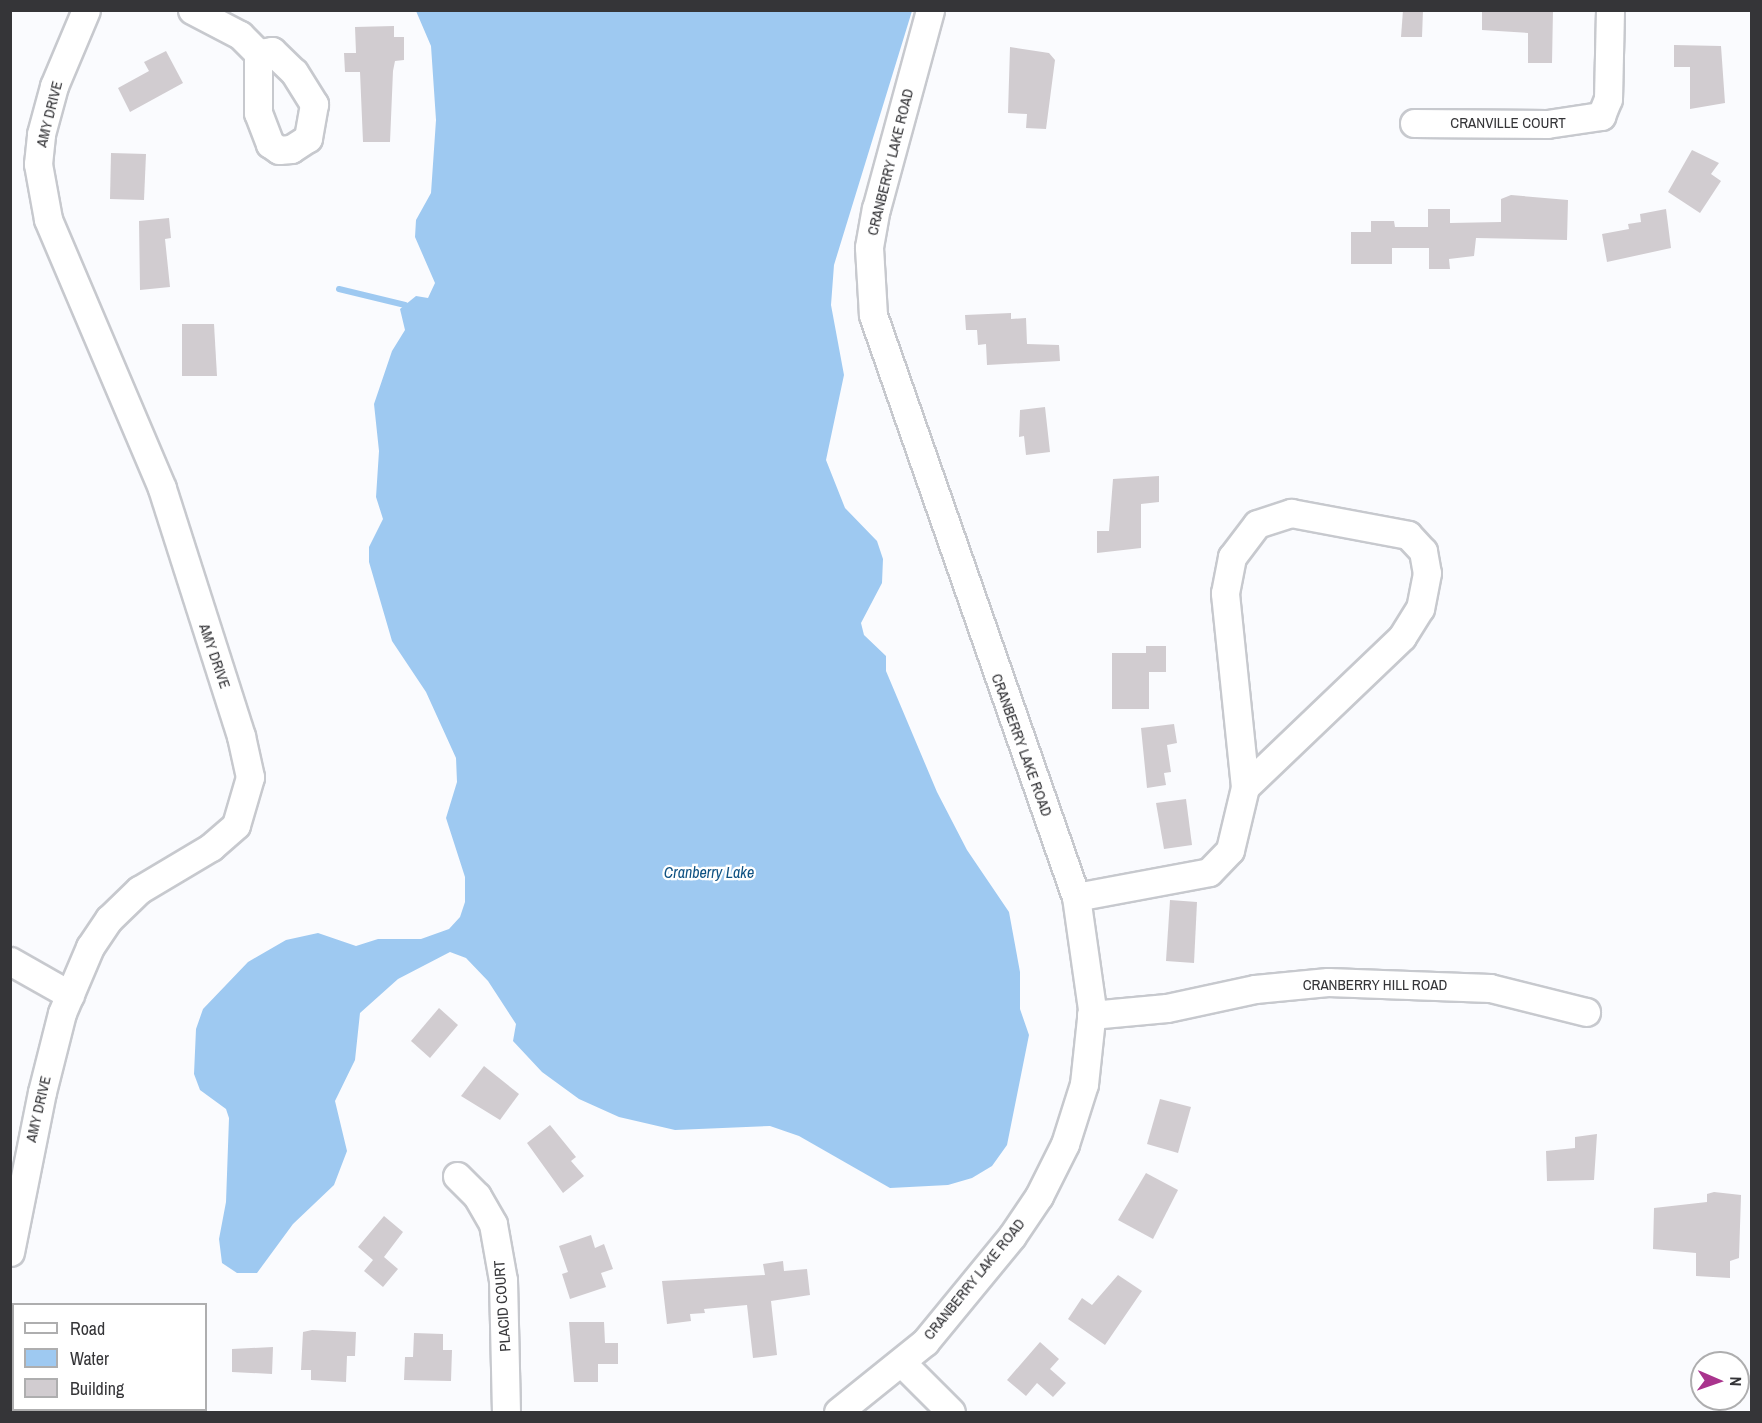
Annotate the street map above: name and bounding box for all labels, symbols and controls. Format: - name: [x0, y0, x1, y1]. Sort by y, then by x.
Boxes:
- street label: AMY DRIVE: [32, 79, 66, 149]
- street label: CRANBERRY LAKE ROAD: [863, 87, 917, 237]
- street label: CRANVILLE COURT: [1450, 114, 1566, 132]
- street label: AMY DRIVE: [195, 621, 235, 691]
- street label: CRANBERRY LAKE ROAD: [988, 671, 1056, 819]
- water label: Cranberry Lake: [664, 862, 754, 882]
- street label: CRANBERRY HILL ROAD: [1302, 976, 1448, 994]
- street label: AMY DRIVE: [22, 1074, 54, 1144]
- street label: CRANBERRY LAKE ROAD: [920, 1215, 1028, 1343]
- street label: PLACID COURT: [490, 1260, 514, 1352]
- legend: [12, 1303, 207, 1411]
- text: Road: [70, 1316, 105, 1341]
- text: Water: [70, 1346, 109, 1371]
- north arrow: [1690, 1351, 1750, 1411]
- text: Building: [70, 1376, 124, 1401]
- text: N: [1725, 1376, 1747, 1387]

